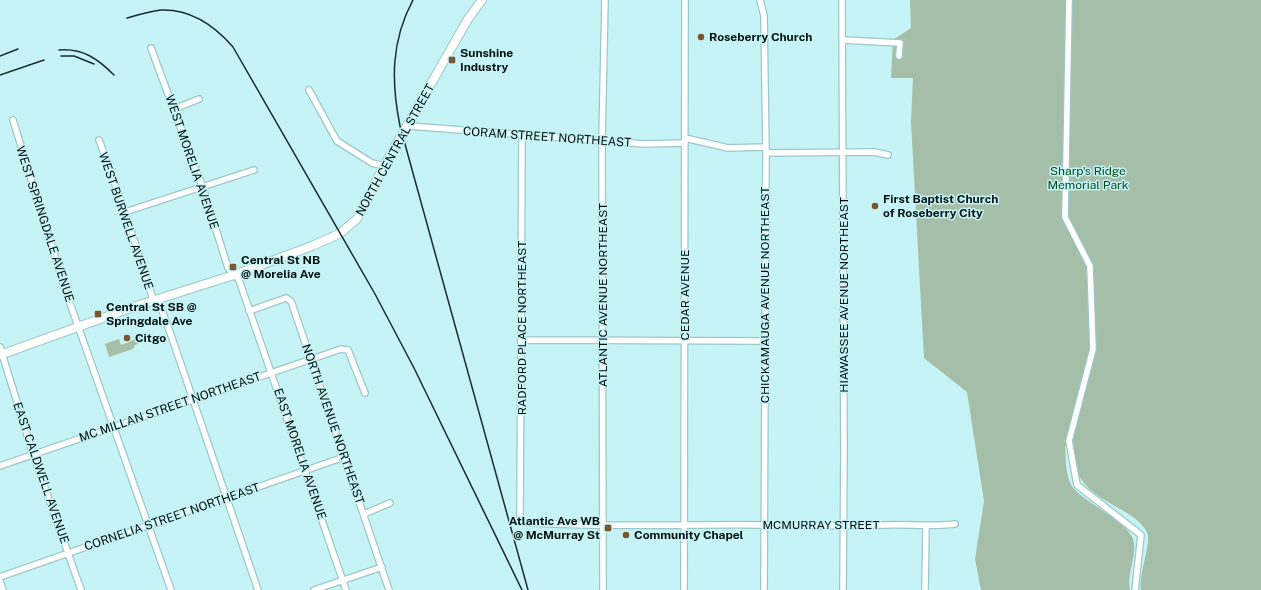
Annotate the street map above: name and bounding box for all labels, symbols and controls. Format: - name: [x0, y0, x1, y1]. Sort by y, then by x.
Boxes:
- place label: Roseberry Church: [709, 30, 812, 44]
- marker: Roseberry Church: [696, 32, 706, 42]
- place label: Sunshine Industry: [460, 46, 513, 74]
- marker: Sunshine Industry: [447, 55, 457, 65]
- street label: NORTH CENTRAL STREET: [353, 81, 437, 219]
- street label: WEST MORELIA AVENUE: [162, 93, 222, 231]
- street label: CORAM STREET NORTHEAST: [462, 124, 632, 150]
- street label: WEST SPRINGDALE AVENUE: [13, 144, 77, 304]
- street label: WEST BURWELL AVENUE: [96, 150, 156, 292]
- park label: Sharp's Ridge Memorial Park: [1048, 164, 1129, 192]
- street label: CHICKAMAUGA AVENUE NORTHEAST: [758, 187, 772, 403]
- place label: First Baptist Church of Roseberry City: [883, 192, 998, 220]
- street label: HIAWASSEE AVENUE NORTHEAST: [837, 197, 851, 393]
- marker: First Baptist Church of Roseberry City: [870, 201, 880, 211]
- street label: ATLANTIC AVENUE NORTHEAST: [596, 203, 610, 387]
- street label: RADFORD PLACE NORTHEAST: [515, 241, 529, 415]
- street label: CEDAR AVENUE: [678, 250, 692, 340]
- place label: Central St NB @ Morelia Ave: [241, 253, 321, 281]
- marker: Central St NB @ Morelia Ave: [228, 262, 238, 272]
- place label: Central St SB @ Springdale Ave: [106, 300, 197, 328]
- marker: Central St SB @ Springdale Ave: [93, 309, 103, 319]
- place label: Citgo: [135, 331, 166, 345]
- marker: Citgo: [122, 333, 132, 343]
- street label: NORTH AVENUE NORTHEAST: [299, 342, 367, 506]
- street label: MC MILLAN STREET NORTHEAST: [77, 369, 263, 445]
- street label: EAST MORELIA AVENUE: [271, 386, 329, 522]
- street label: EAST CALDWELL AVENUE: [10, 401, 72, 545]
- street label: CORNELIA STREET NORTHEAST: [82, 480, 262, 554]
- place label: Atlantic Ave WB @ McMurray St: [509, 514, 600, 542]
- street label: MCMURRAY STREET: [762, 518, 880, 532]
- marker: Atlantic Ave WB @ McMurray St: [603, 523, 613, 533]
- place label: Community Chapel: [634, 528, 744, 542]
- marker: Community Chapel: [621, 530, 631, 540]

